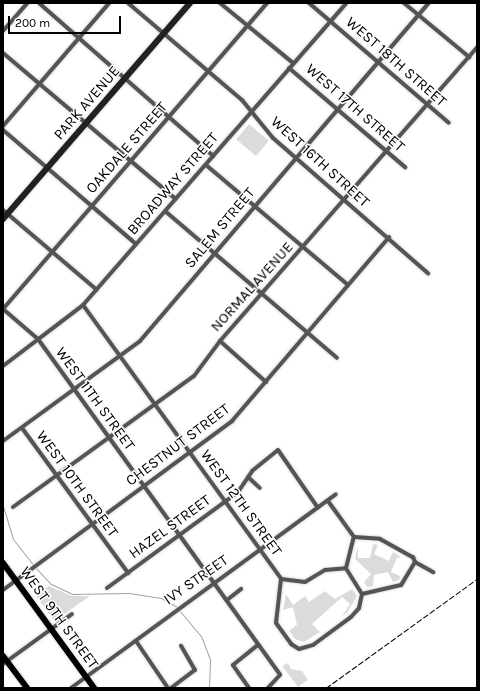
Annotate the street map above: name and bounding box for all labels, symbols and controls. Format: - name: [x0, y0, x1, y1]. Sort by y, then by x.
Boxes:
- scale bar: [10, 8, 123, 34]
- street label: WEST 18TH STREET: [342, 13, 450, 111]
- text: 200 m: [15, 16, 50, 30]
- street label: WEST 17TH STREET: [302, 60, 408, 156]
- street label: PARK AVENUE: [50, 62, 124, 144]
- street label: OAKDALE STREET: [82, 99, 172, 197]
- street label: WEST 16TH STREET: [267, 113, 373, 211]
- street label: BROADWAY STREET: [124, 129, 222, 239]
- street label: SALEM STREET: [181, 184, 259, 272]
- street label: NORMAL AVENUE: [207, 238, 297, 336]
- street label: WEST 11TH STREET: [52, 344, 138, 454]
- street label: CHESTNUT STREET: [122, 400, 234, 490]
- street label: WEST 10TH STREET: [32, 427, 122, 541]
- street label: WEST 12TH STREET: [196, 446, 286, 560]
- street label: HAZEL STREET: [126, 491, 214, 563]
- street label: IVY STREET: [160, 551, 232, 609]
- street label: WEST 9TH STREET: [16, 563, 102, 673]

